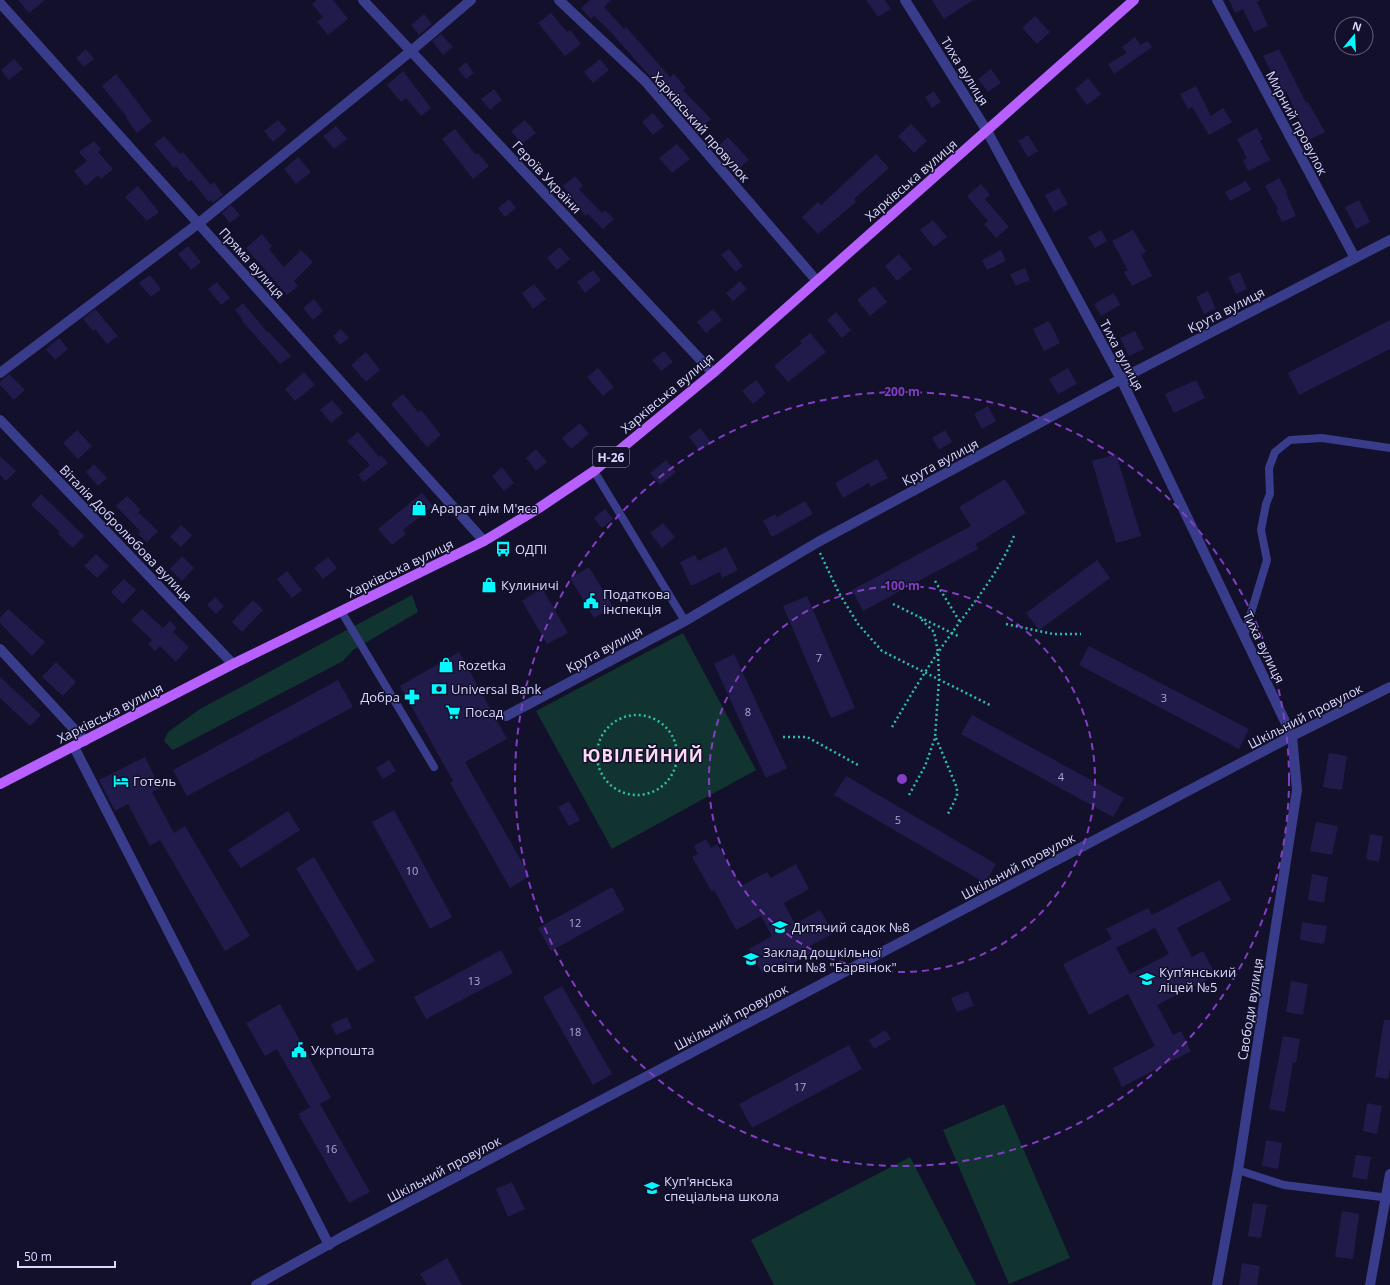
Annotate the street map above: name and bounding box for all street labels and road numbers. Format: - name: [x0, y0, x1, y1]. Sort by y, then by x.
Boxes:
- street label: Тиха вулиця: [937, 33, 993, 109]
- street label: Харківський провулок: [648, 68, 754, 186]
- street label: Мирний провулок: [1262, 68, 1332, 179]
- street label: Харківська вулиця: [861, 135, 961, 225]
- street label: Героїв України: [508, 137, 586, 217]
- street label: Пряма вулиця: [215, 224, 289, 302]
- street label: Крута вулиця: [1184, 283, 1268, 337]
- street label: Тиха вулиця: [1096, 316, 1148, 394]
- street label: Харківська вулиця: [617, 349, 717, 437]
- street label: Крута вулиця: [899, 434, 981, 490]
- road number: Н-26: [593, 447, 629, 467]
- street label: Віталія Добролюбова вулиця: [56, 461, 196, 605]
- street label: Харківська вулиця: [344, 534, 456, 602]
- street label: Тиха вулиця: [1239, 608, 1289, 686]
- street label: Крута вулиця: [563, 621, 645, 677]
- street label: Харківська вулиця: [54, 679, 166, 747]
- street label: Шкільний провулок: [1245, 679, 1366, 753]
- street label: Шкільний провулок: [958, 828, 1078, 904]
- street label: Свободи вулиця: [1233, 957, 1267, 1061]
- street label: Шкільний провулок: [671, 979, 791, 1055]
- street label: Шкільний провулок: [384, 1131, 504, 1207]

